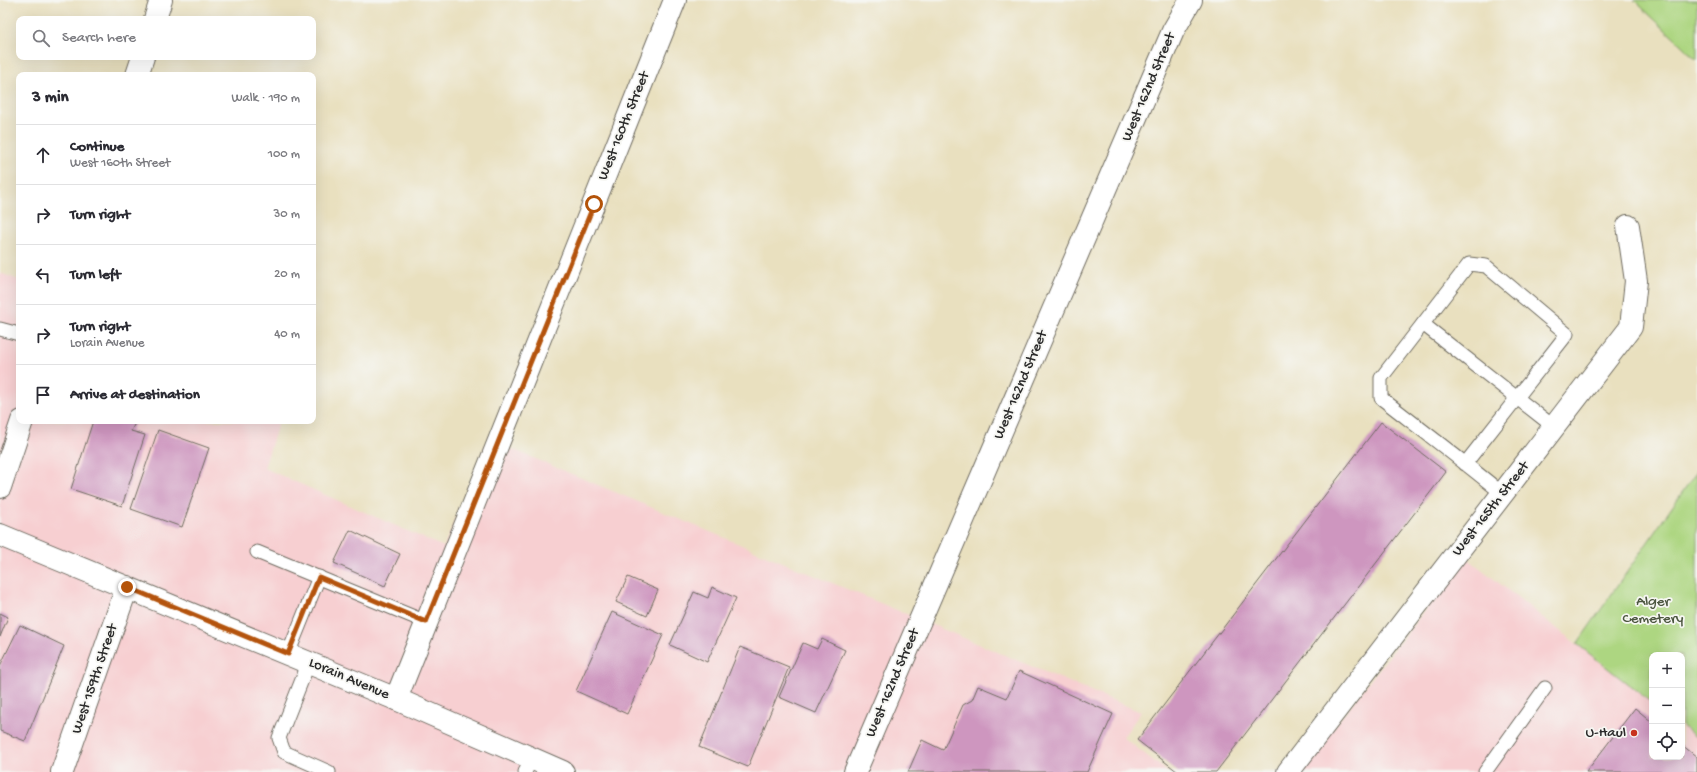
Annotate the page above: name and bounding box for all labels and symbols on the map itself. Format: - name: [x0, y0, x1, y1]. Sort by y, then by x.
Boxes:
- street label: West 162nd Street: [1118, 28, 1181, 144]
- street label: West 160th Street: [594, 67, 655, 183]
- route start: [585, 195, 603, 213]
- street label: West 162nd Street: [990, 326, 1053, 442]
- street label: West 165th Street: [1449, 457, 1535, 560]
- route end: [118, 578, 136, 596]
- park label: Alger Cemetery: [1623, 593, 1684, 628]
- street label: West 159th Street: [68, 620, 123, 736]
- street label: West 162nd Street: [862, 624, 925, 740]
- street label: Lorain Avenue: [306, 654, 392, 704]
- place label: U-Haul: [1585, 724, 1626, 742]
- marker: U-Haul: [1629, 728, 1639, 738]

